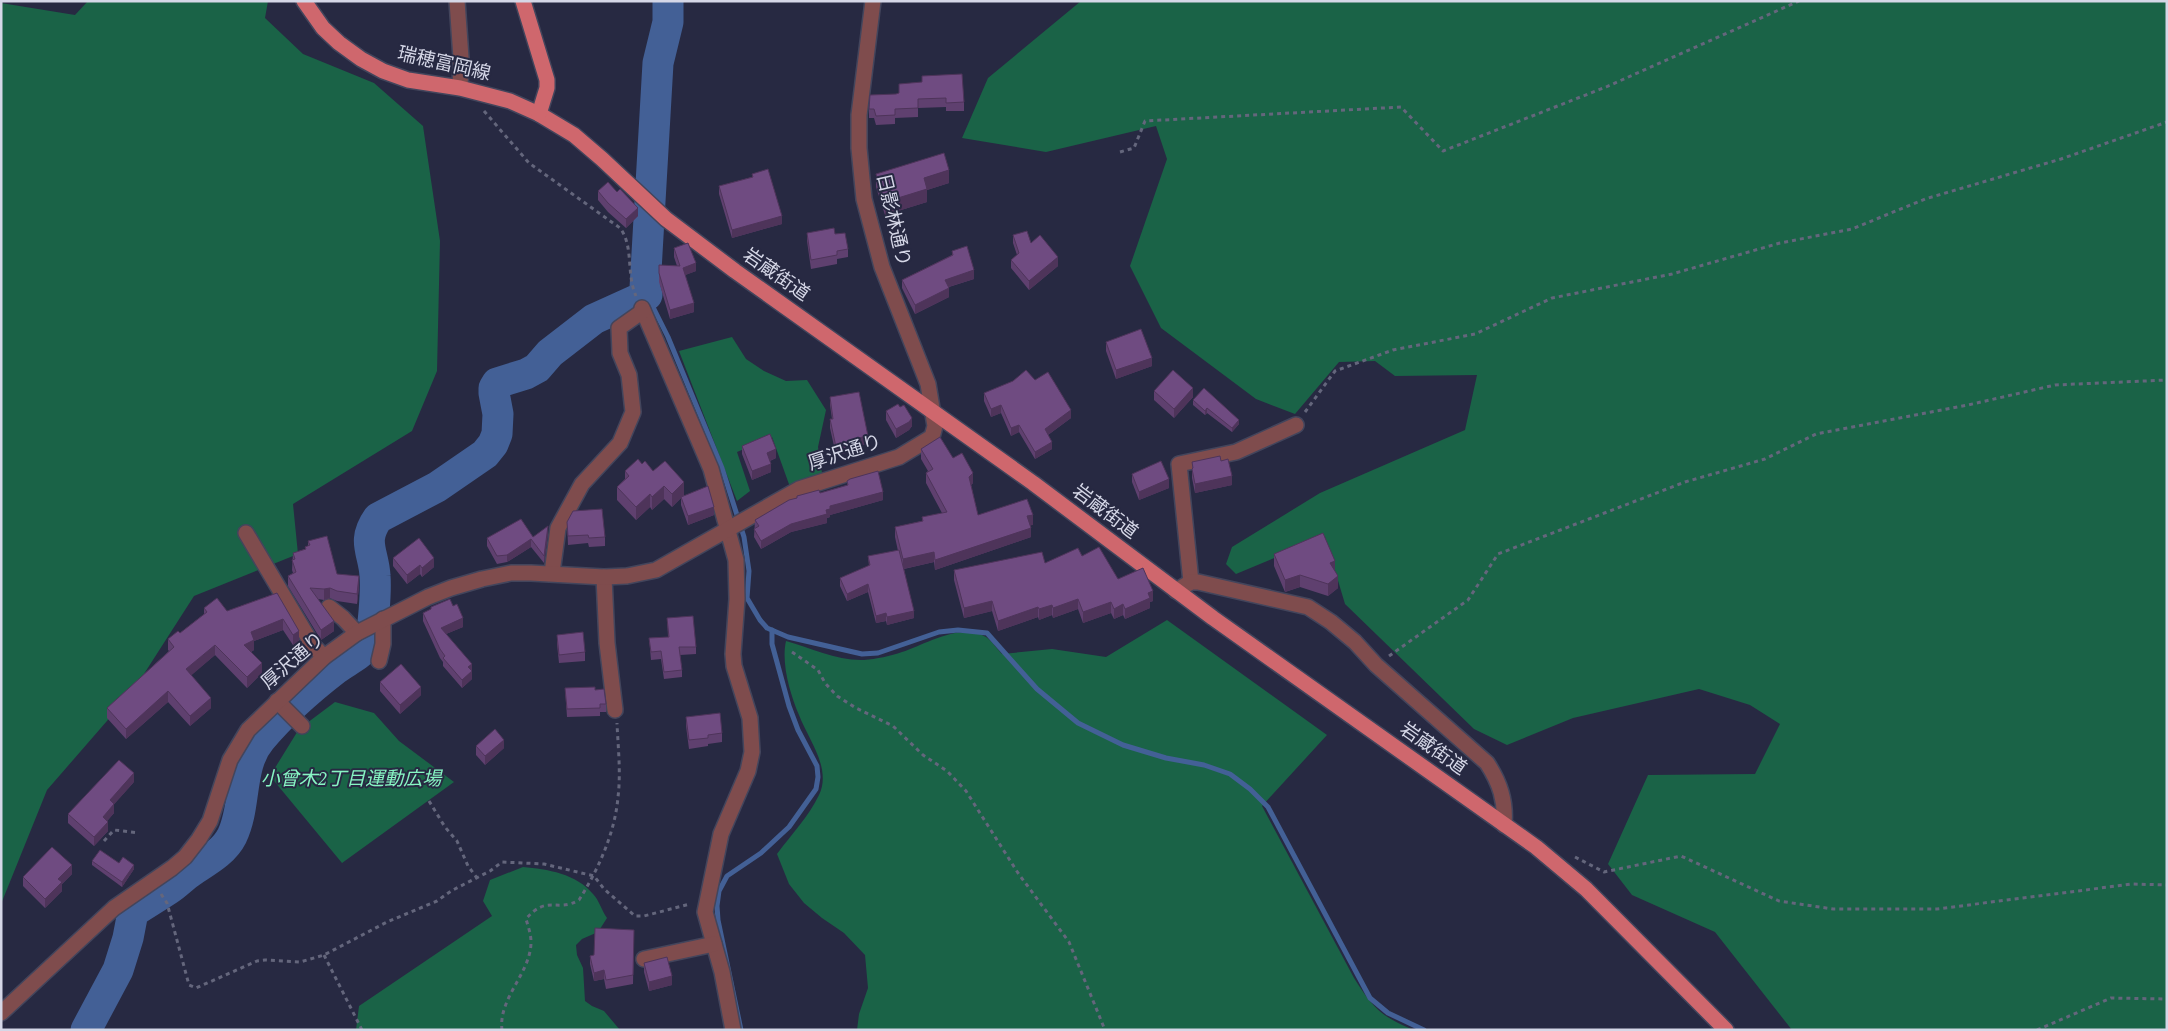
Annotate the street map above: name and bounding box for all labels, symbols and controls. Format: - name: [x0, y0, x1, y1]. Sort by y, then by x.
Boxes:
- street label: 瑞穂富岡線: [394, 39, 494, 89]
- street label: 日影林通り: [868, 170, 918, 270]
- street label: 岩蔵街道: [737, 241, 815, 309]
- street label: 厚沢通り: [804, 427, 886, 479]
- street label: 岩蔵街道: [1066, 478, 1144, 546]
- street label: 厚沢通り: [255, 625, 331, 697]
- street label: 岩蔵街道: [1394, 715, 1472, 783]
- park label: 小曾木2丁目運動広場: [261, 765, 443, 794]

